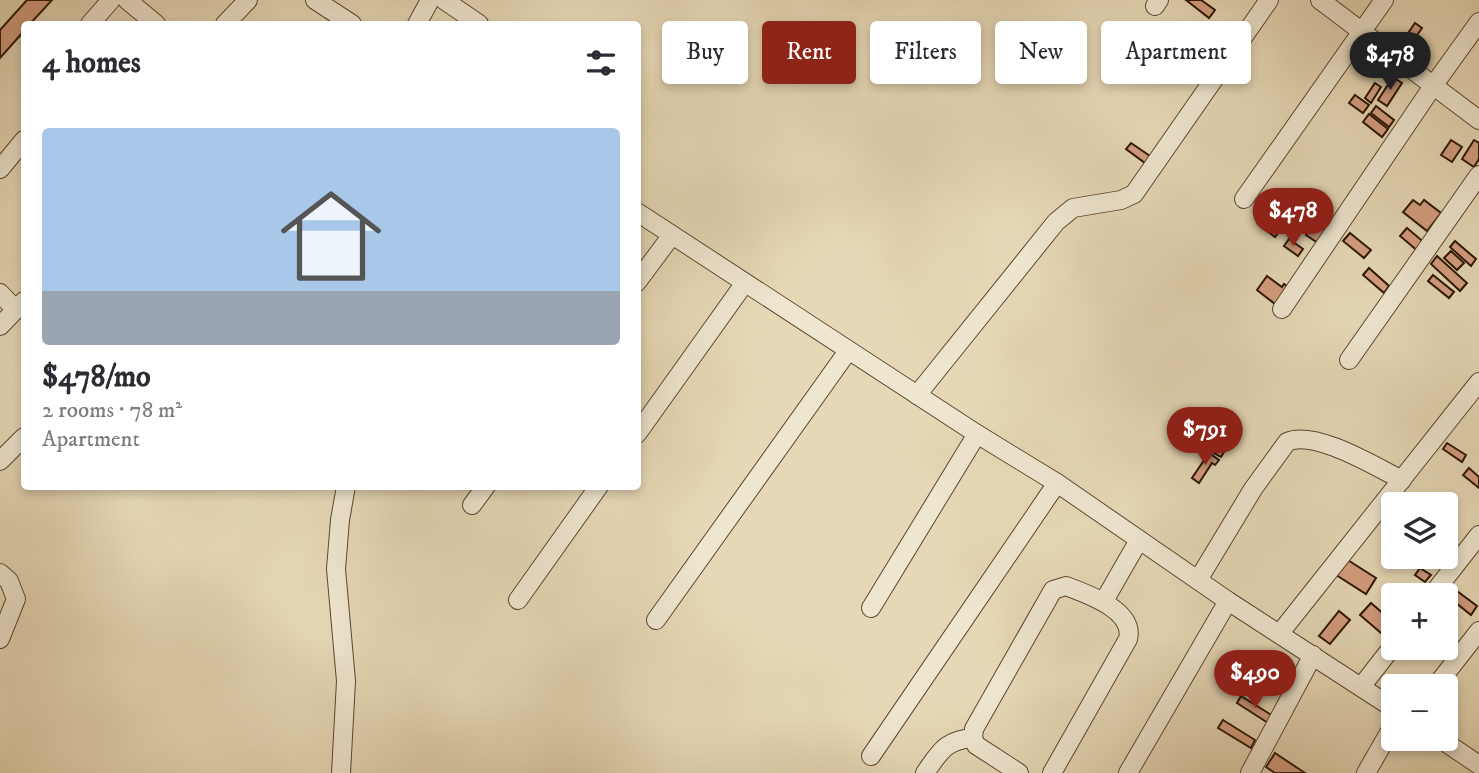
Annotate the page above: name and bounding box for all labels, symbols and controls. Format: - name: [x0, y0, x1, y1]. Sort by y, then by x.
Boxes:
- chip: Buy: [662, 21, 748, 84]
- chip: Rent: [762, 21, 856, 84]
- chip: Filters: [870, 21, 981, 84]
- chip: New: [995, 21, 1087, 84]
- chip: Apartment: [1101, 21, 1251, 84]
- pin: $478: [1349, 32, 1431, 92]
- text: $478: [1366, 40, 1414, 69]
- icon: filters: [582, 44, 620, 82]
- text: 4 homes: [42, 45, 141, 82]
- icon: home: [268, 173, 394, 299]
- pin: $478: [1252, 188, 1334, 248]
- text: $478: [1269, 196, 1317, 225]
- text: $478/mo: [42, 359, 151, 396]
- text: 2 rooms · 78 m²: [42, 396, 182, 425]
- pin: $791: [1164, 407, 1246, 467]
- text: $791: [1183, 415, 1227, 444]
- text: Apartment: [42, 425, 140, 454]
- map controls: [1381, 492, 1458, 751]
- button: layers: [1381, 492, 1458, 569]
- button: +: [1381, 583, 1458, 660]
- pin: $490: [1214, 650, 1296, 710]
- text: $490: [1230, 658, 1280, 687]
- button: −: [1381, 674, 1458, 751]

